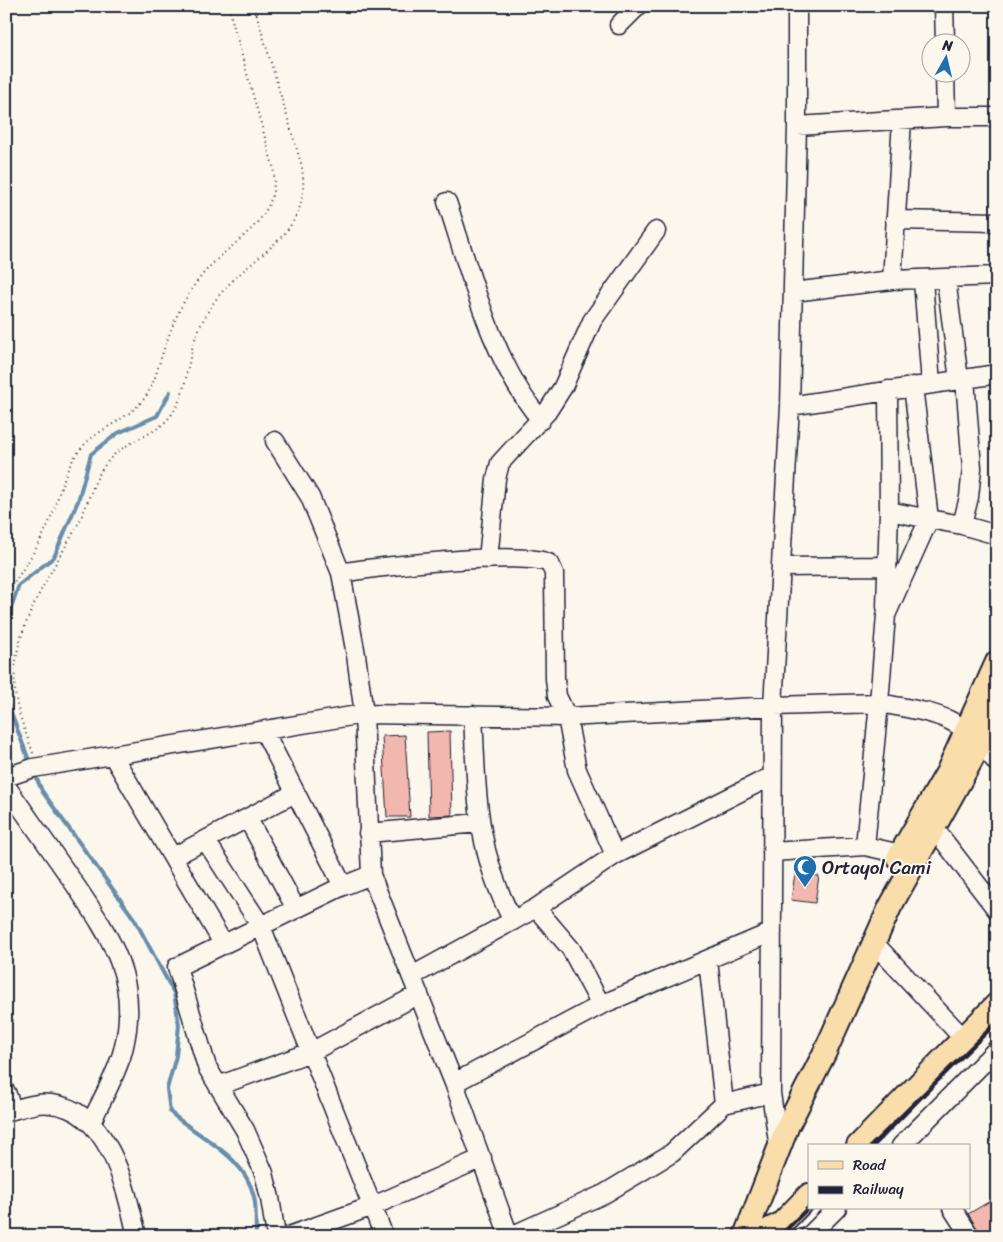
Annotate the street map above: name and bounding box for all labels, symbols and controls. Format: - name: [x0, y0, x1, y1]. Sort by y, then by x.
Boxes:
- north arrow: [920, 32, 970, 82]
- text: N: [940, 32, 955, 59]
- place label: Ortayol Cami: [822, 851, 932, 884]
- mosque icon: Ortayol Cami: [792, 854, 818, 888]
- legend: [808, 1144, 970, 1210]
- text: Road: [853, 1152, 886, 1178]
- text: Railway: [853, 1176, 904, 1202]

